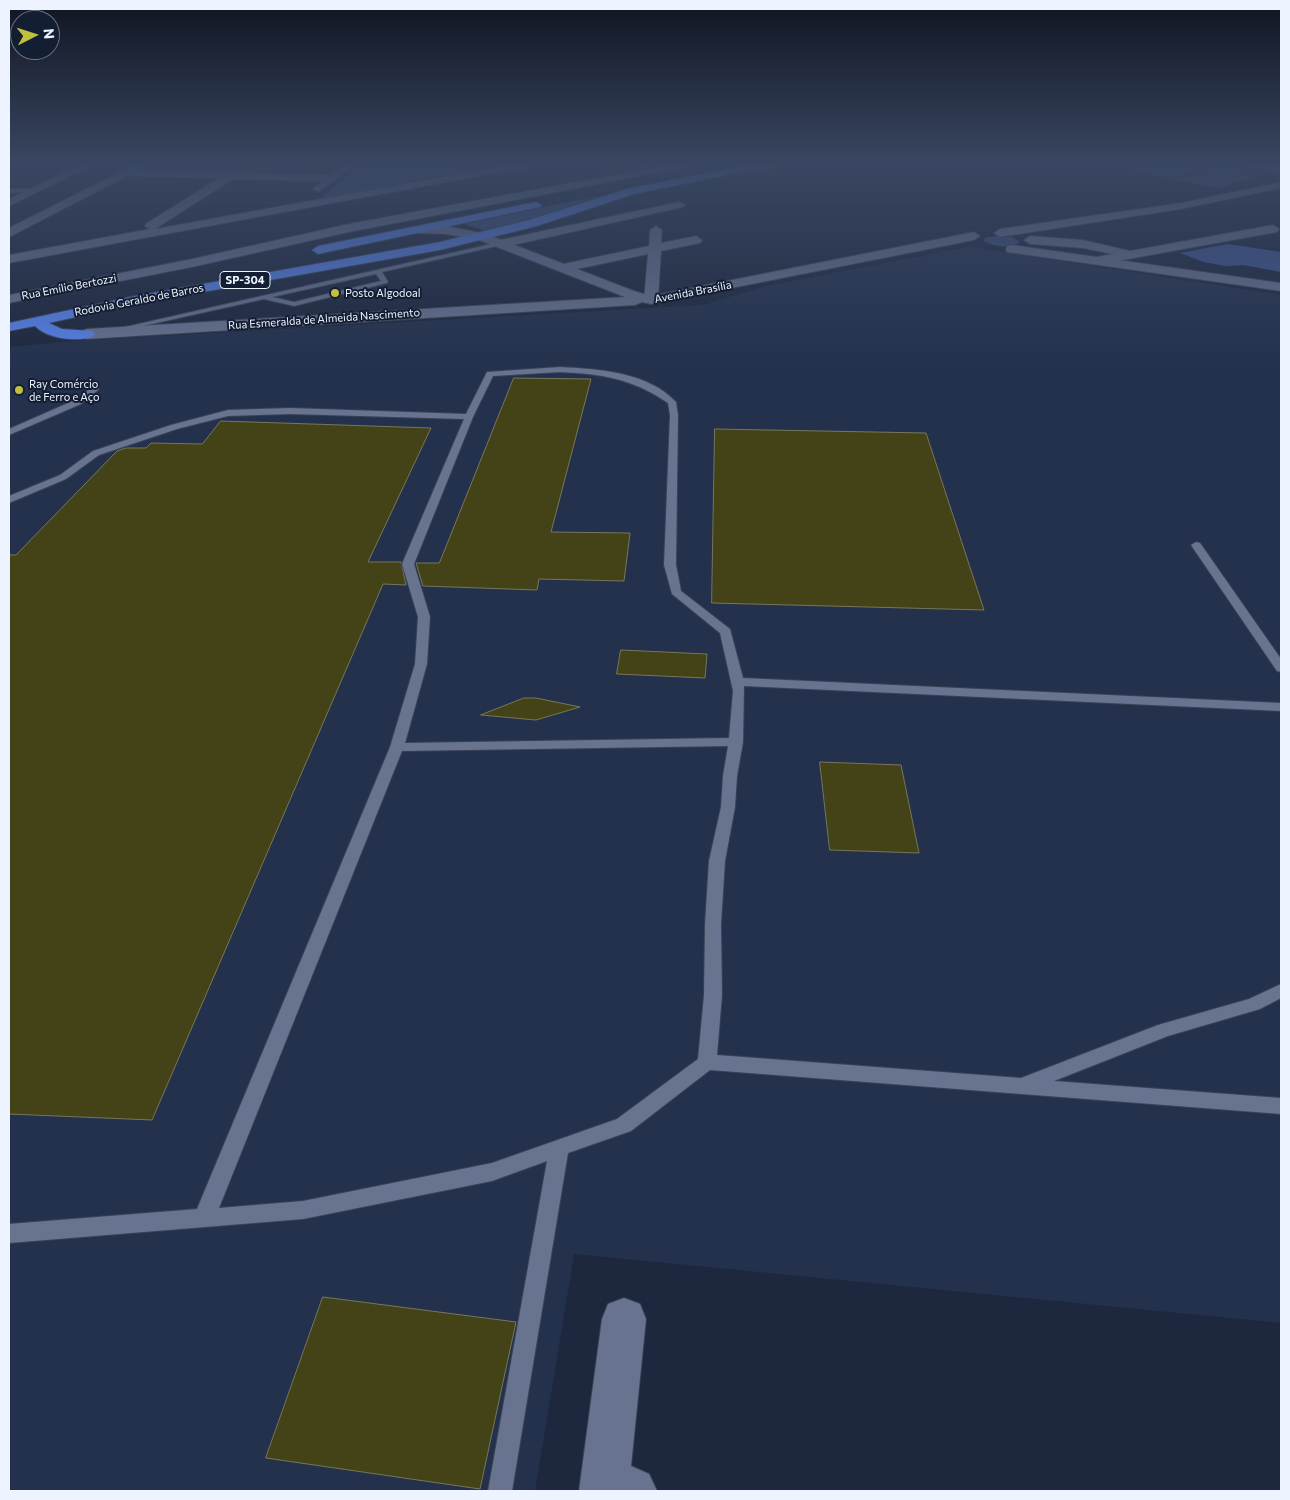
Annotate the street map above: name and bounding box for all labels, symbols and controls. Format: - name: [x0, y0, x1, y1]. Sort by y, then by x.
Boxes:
- north arrow: [10, 10, 60, 60]
- text: N: [41, 28, 58, 40]
- street label: Rua Emílio Bertozzi: [20, 271, 118, 303]
- road number: SP-304: [220, 272, 270, 288]
- street label: Avenida Brasília: [653, 278, 733, 306]
- street label: Rodovia Geraldo de Barros: [73, 281, 205, 319]
- place label: Posto Algodoal: [345, 286, 421, 300]
- marker: Posto Algodoal: [329, 287, 341, 299]
- street label: Rua Esmeralda de Almeida Nascimento: [228, 306, 420, 332]
- place label: Ray Comércio de Ferro e Aço: [29, 377, 100, 403]
- marker: Ray Comércio de Ferro e Aço: [13, 384, 25, 396]

